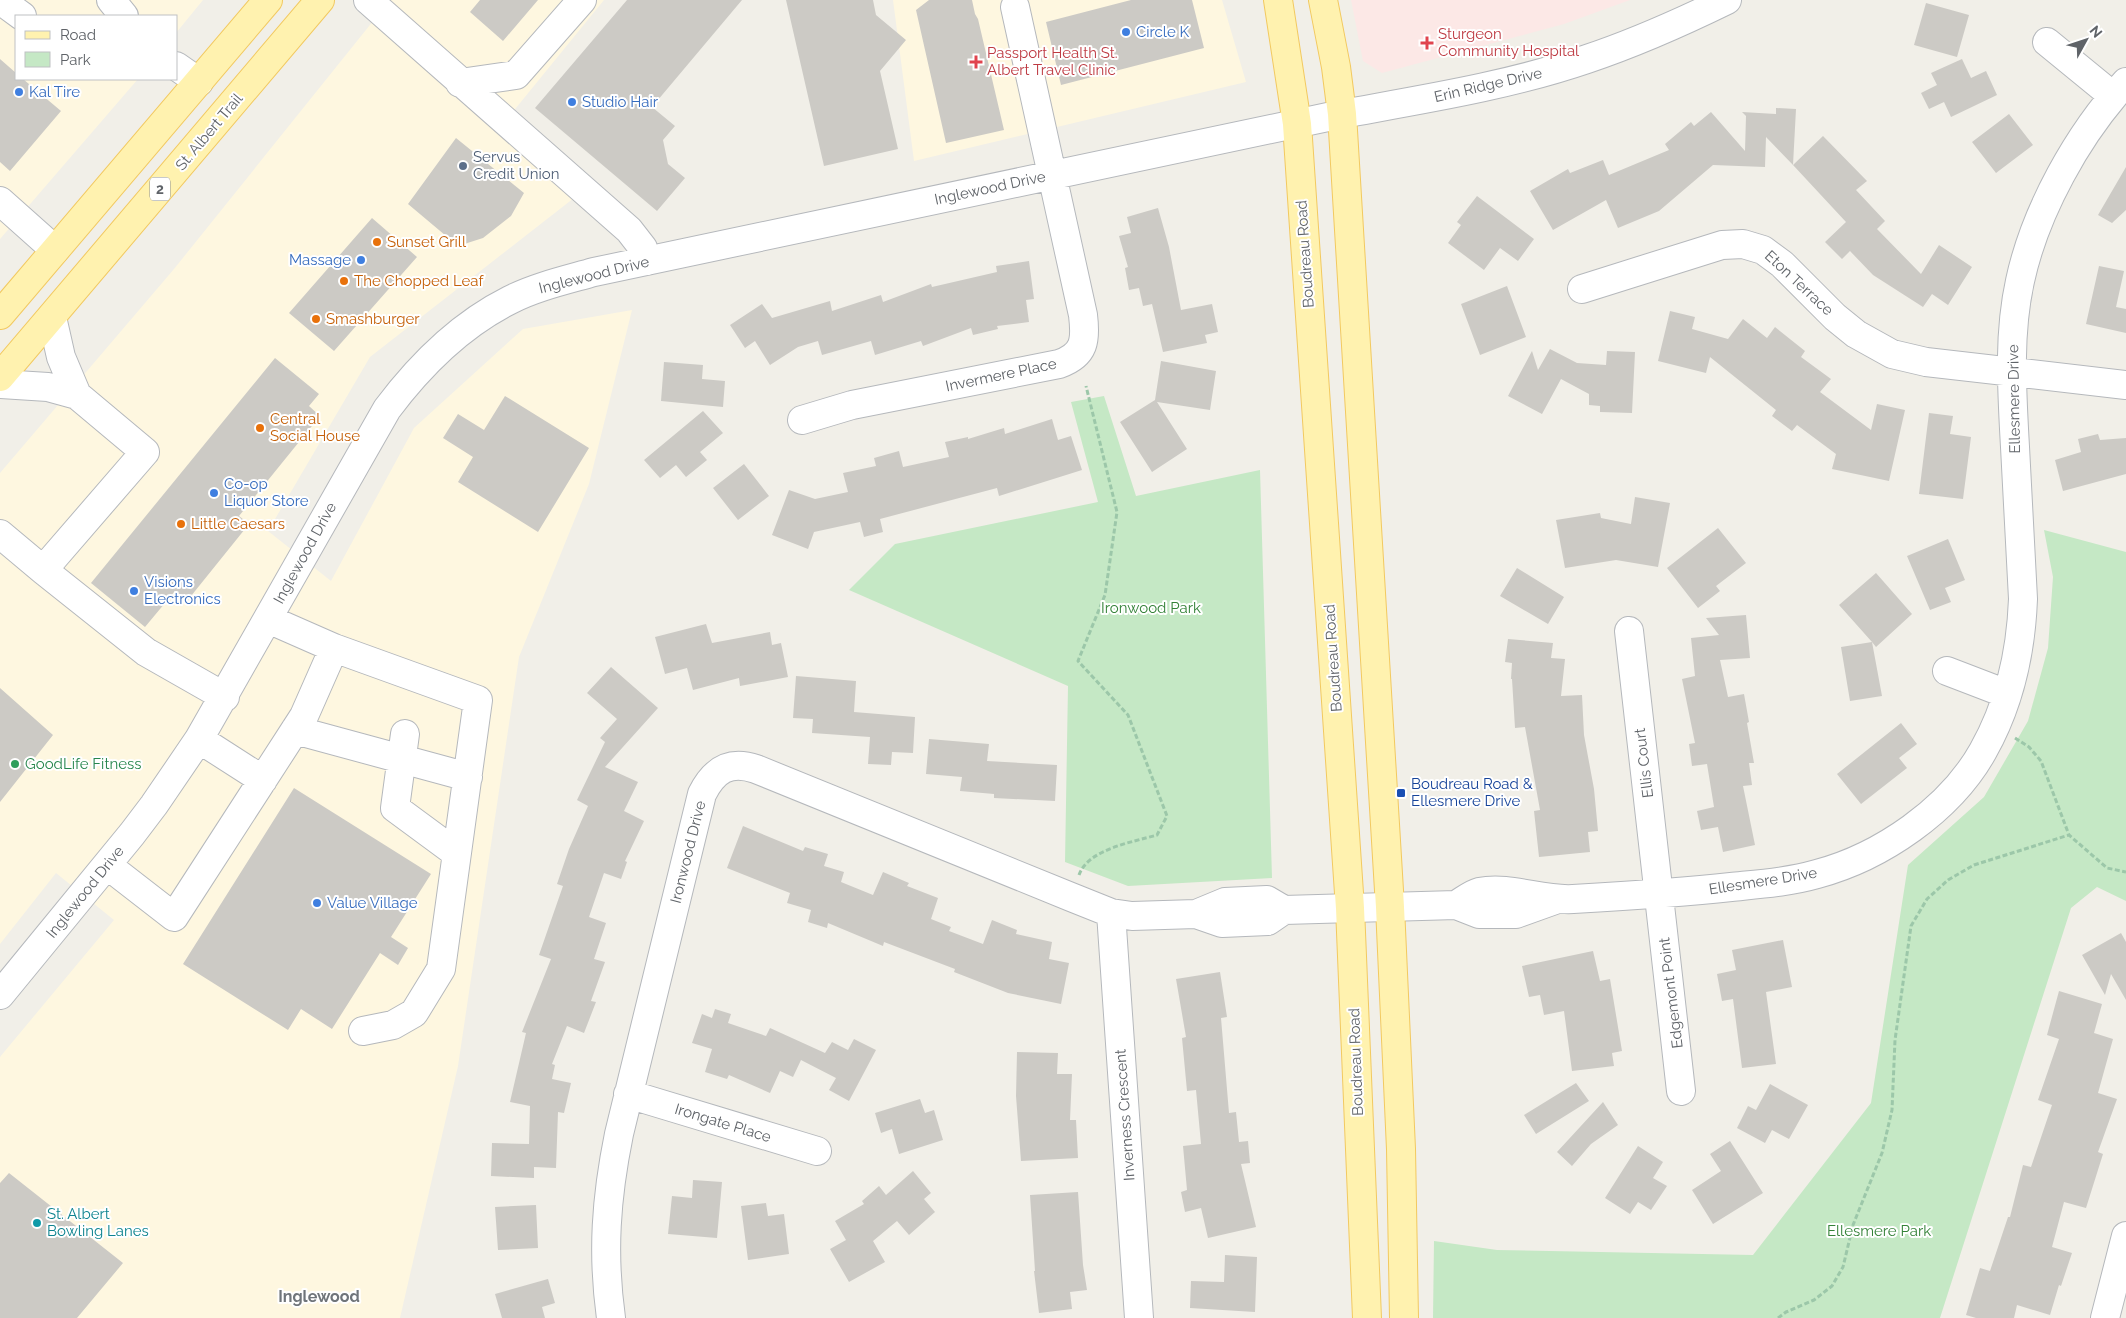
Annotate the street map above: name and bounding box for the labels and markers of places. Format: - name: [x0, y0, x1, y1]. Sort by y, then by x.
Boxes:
- place label: Circle K: [1136, 23, 1190, 41]
- place label: Sturgeon Community Hospital: [1438, 25, 1580, 60]
- marker: Circle K: [1120, 26, 1132, 38]
- marker: Sturgeon Community Hospital: [1420, 36, 1434, 50]
- place label: Passport Health St. Albert Travel Clinic: [987, 44, 1118, 79]
- marker: Passport Health St. Albert Travel Clinic: [969, 55, 983, 69]
- place label: Kal Tire: [29, 83, 80, 101]
- marker: Kal Tire: [13, 86, 25, 98]
- place label: Studio Hair: [582, 93, 659, 111]
- marker: Studio Hair: [566, 96, 578, 108]
- place label: Servus Credit Union: [473, 148, 560, 183]
- marker: Servus Credit Union: [457, 160, 469, 172]
- place label: Sunset Grill: [387, 233, 467, 251]
- marker: Sunset Grill: [371, 236, 383, 248]
- place label: Massage: [289, 251, 351, 269]
- marker: Massage: [355, 254, 367, 266]
- place label: The Chopped Leaf: [354, 272, 484, 290]
- marker: The Chopped Leaf: [338, 275, 350, 287]
- place label: Smashburger: [326, 310, 420, 328]
- marker: Smashburger: [310, 313, 322, 325]
- place label: Central Social House: [270, 410, 360, 445]
- marker: Central Social House: [254, 422, 266, 434]
- place label: Co-op Liquor Store: [224, 475, 309, 510]
- marker: Co-op Liquor Store: [208, 487, 220, 499]
- place label: Little Caesars: [191, 515, 285, 533]
- marker: Little Caesars: [175, 518, 187, 530]
- place label: Visions Electronics: [144, 573, 221, 608]
- marker: Visions Electronics: [128, 585, 140, 597]
- place label: GoodLife Fitness: [25, 755, 141, 773]
- marker: GoodLife Fitness: [9, 758, 21, 770]
- place label: Boudreau Road & Ellesmere Drive: [1411, 775, 1533, 810]
- marker: Boudreau Road & Ellesmere Drive: [1395, 787, 1407, 799]
- place label: Value Village: [327, 894, 418, 912]
- marker: Value Village: [311, 897, 323, 909]
- place label: St. Albert Bowling Lanes: [47, 1205, 149, 1240]
- marker: St. Albert Bowling Lanes: [31, 1217, 43, 1229]

